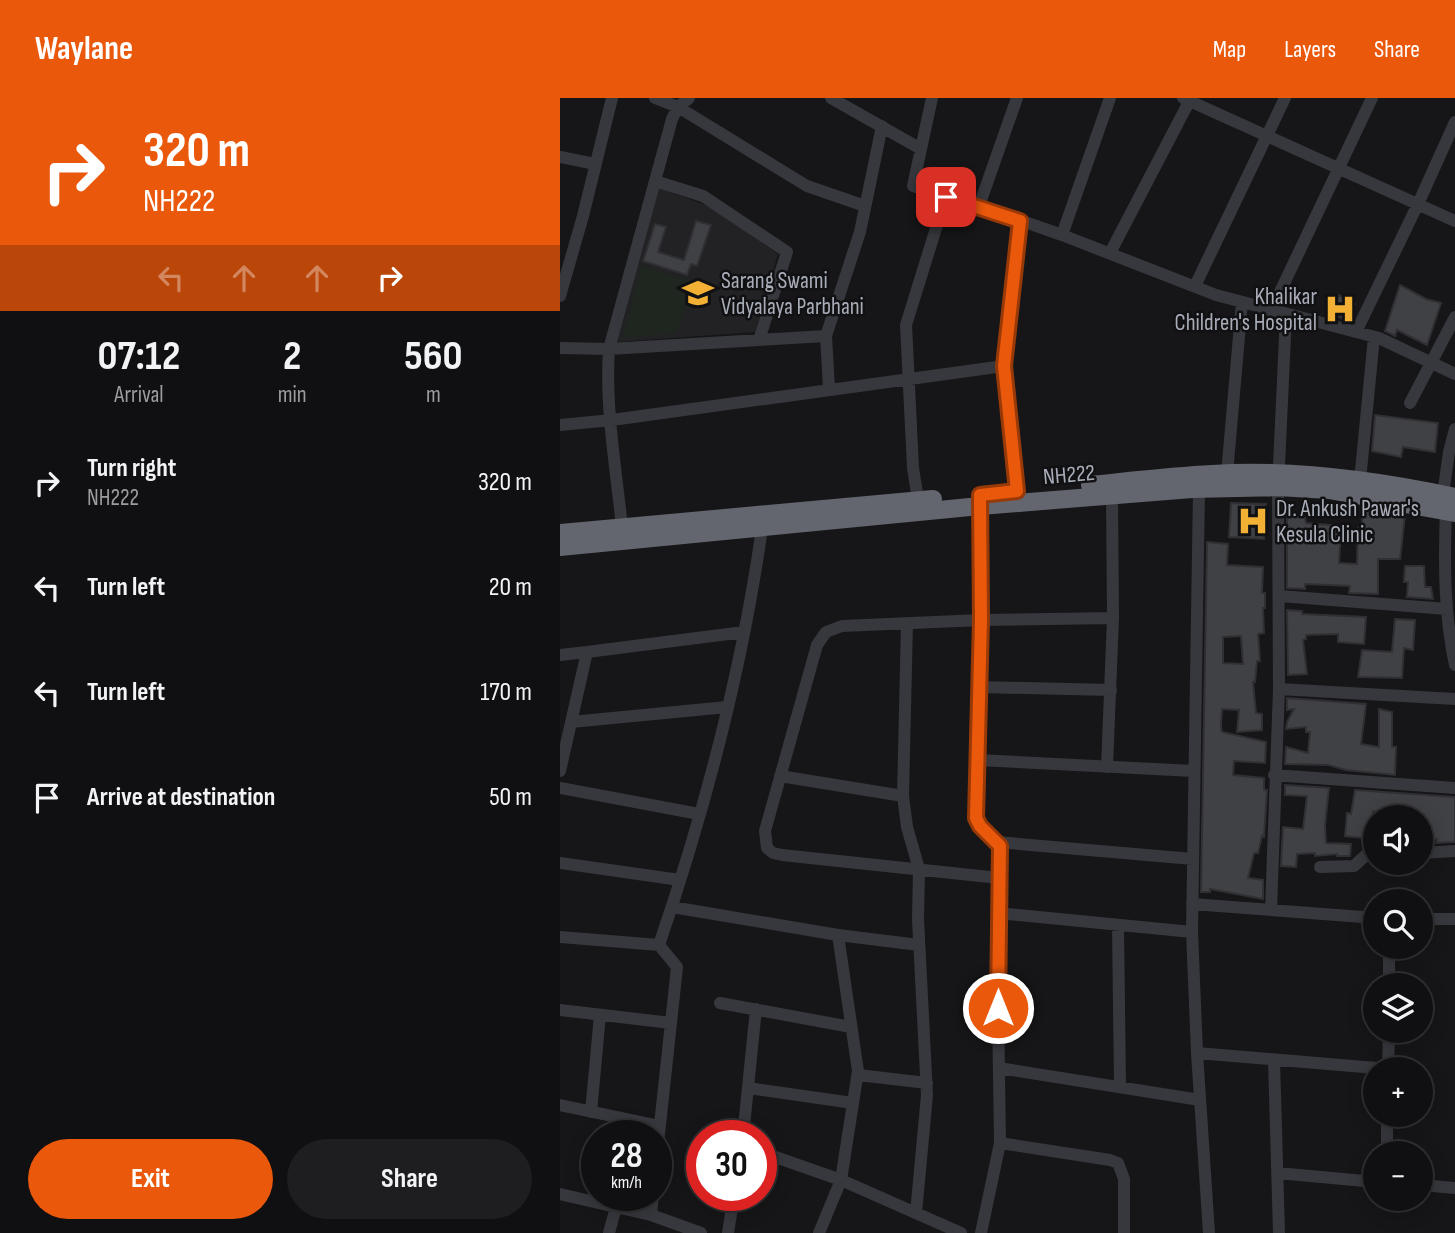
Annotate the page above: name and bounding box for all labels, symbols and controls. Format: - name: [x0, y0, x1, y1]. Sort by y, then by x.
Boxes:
- text: Waylane: [35, 29, 133, 69]
- text: Map: [1213, 35, 1246, 64]
- text: Layers: [1284, 35, 1336, 64]
- text: Share: [1374, 35, 1420, 64]
- text: 320 m: [143, 122, 250, 181]
- icon: right: [28, 126, 119, 217]
- pin: [916, 167, 976, 227]
- icon: arrive: [927, 178, 965, 216]
- text: NH222: [143, 182, 215, 221]
- icon: left: [152, 259, 190, 297]
- icon: ahead: [225, 259, 263, 297]
- icon: ahead: [298, 259, 336, 297]
- icon: right: [371, 259, 409, 297]
- place label: Sarang Swami Vidyalaya Parbhani: [721, 267, 864, 321]
- school or university icon: Sarang Swami Vidyalaya Parbhani: [681, 276, 715, 310]
- place label: Khalikar Children's Hospital: [1175, 283, 1317, 337]
- hospital icon: Khalikar Children's Hospital: [1323, 292, 1357, 326]
- text: 07:12: [98, 331, 180, 382]
- text: 2: [283, 331, 301, 382]
- text: 560: [404, 331, 462, 382]
- text: Arrival: [114, 381, 164, 409]
- text: min: [278, 381, 307, 409]
- text: m: [426, 381, 441, 409]
- text: Turn right: [87, 453, 176, 484]
- street label: NH222: [1042, 459, 1096, 491]
- icon: right: [28, 464, 66, 502]
- text: 320 m: [478, 467, 532, 498]
- text: NH222: [87, 484, 139, 512]
- place label: Dr. Ankush Pawar's Kesula Clinic: [1276, 495, 1419, 549]
- hospital icon: Dr. Ankush Pawar's Kesula Clinic: [1236, 504, 1270, 538]
- icon: left: [28, 569, 66, 607]
- text: Turn left: [87, 572, 165, 603]
- text: 20 m: [489, 572, 532, 603]
- icon: left: [28, 674, 66, 712]
- text: Turn left: [87, 677, 165, 708]
- text: 170 m: [480, 677, 532, 708]
- icon: arrive: [28, 779, 66, 817]
- text: Arrive at destination: [87, 782, 275, 813]
- text: 50 m: [489, 782, 532, 813]
- map controls: [1363, 805, 1433, 1211]
- button: sound: [1363, 805, 1433, 875]
- button: search: [1363, 889, 1433, 959]
- position arrow: [961, 971, 1035, 1045]
- button: layers: [1363, 973, 1433, 1043]
- button: +: [1363, 1057, 1433, 1127]
- speed limit sign: 30: [686, 1120, 777, 1211]
- text: 28: [611, 1135, 642, 1178]
- button: Exit: [28, 1139, 273, 1219]
- button: Share: [287, 1139, 532, 1219]
- button: −: [1363, 1141, 1433, 1211]
- text: km/h: [611, 1172, 642, 1193]

